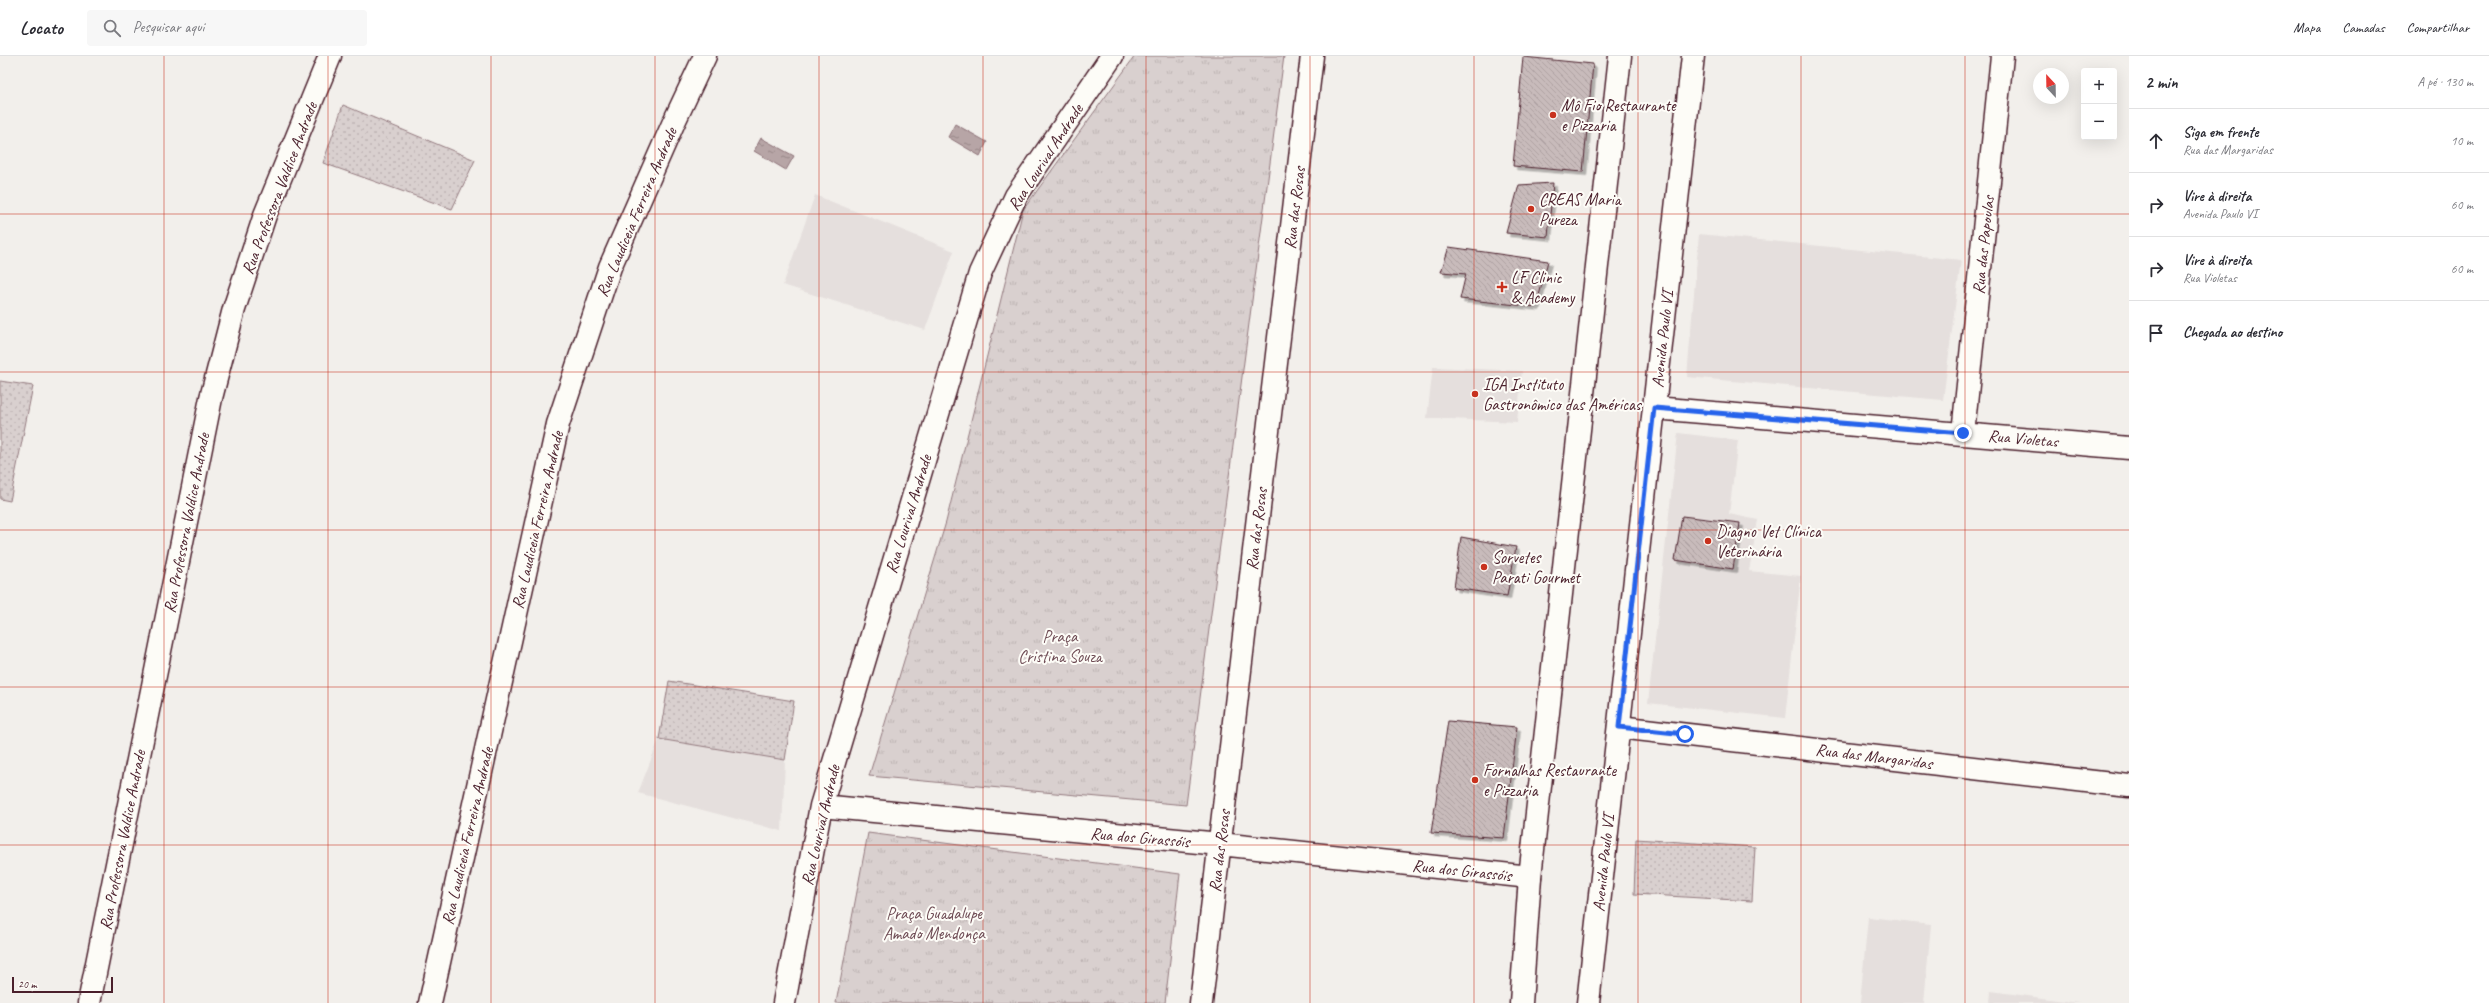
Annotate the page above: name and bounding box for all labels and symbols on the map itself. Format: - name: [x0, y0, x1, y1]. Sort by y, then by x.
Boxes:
- north arrow: [2033, 68, 2069, 104]
- place label: Mô Fio Restaurante e Pizzaria: [1561, 95, 1677, 136]
- street label: Rua Professora Valdice Andrade: [237, 98, 323, 277]
- street label: Rua Lourival Andrade: [1003, 99, 1088, 214]
- marker: Mô Fio Restaurante e Pizzaria: [1548, 110, 1558, 120]
- street label: Rua Laudiceia Ferreira Andrade: [591, 123, 682, 300]
- street label: Rua das Rosas: [1279, 164, 1310, 250]
- place label: CREAS Maria Pureza: [1539, 189, 1623, 230]
- street label: Rua das Papoulas: [1968, 194, 1999, 295]
- marker: CREAS Maria Pureza: [1526, 204, 1536, 214]
- place label: LF Clinic & Academy: [1511, 267, 1575, 308]
- marker: LF Clinic & Academy: [1496, 281, 1508, 293]
- street label: Avenida Paulo VI: [1647, 285, 1678, 389]
- place label: IGA Instituto Gastronômico das Américas: [1483, 374, 1643, 415]
- marker: IGA Instituto Gastronômico das Américas: [1470, 389, 1480, 399]
- route end: [1954, 424, 1972, 442]
- street label: Rua Violetas: [1987, 425, 2061, 452]
- street label: Rua Laudiceia Ferreira Andrade: [507, 428, 568, 611]
- street label: Rua Professora Valdice Andrade: [159, 430, 215, 615]
- street label: Rua Lourival Andrade: [880, 451, 937, 576]
- street label: Rua das Rosas: [1241, 485, 1272, 571]
- place label: Diagno Vet Clínica Veterinária: [1716, 521, 1822, 562]
- marker: Diagno Vet Clínica Veterinária: [1703, 536, 1713, 546]
- place label: Sorvetes Parati Gourmet: [1492, 547, 1582, 588]
- marker: Sorvetes Parati Gourmet: [1479, 562, 1489, 572]
- park label: Praça Cristina Souza: [1018, 626, 1104, 667]
- route start: [1676, 725, 1694, 743]
- street label: Rua das Margaridas: [1814, 739, 1936, 774]
- street label: Rua Laudiceia Ferreira Andrade: [437, 744, 498, 927]
- street label: Rua Professora Valdice Andrade: [95, 747, 151, 932]
- place label: Fornalhas Restaurante e Pizzaria: [1483, 760, 1617, 801]
- street label: Rua Lourival Andrade: [796, 762, 845, 887]
- marker: Fornalhas Restaurante e Pizzaria: [1470, 775, 1480, 785]
- street label: Rua das Rosas: [1204, 807, 1235, 893]
- street label: Avenida Paulo VI: [1588, 809, 1619, 913]
- street label: Rua dos Girassóis: [1089, 823, 1193, 852]
- street label: Rua dos Girassóis: [1411, 855, 1515, 886]
- park label: Praça Guadalupe Amado Mendonça: [883, 903, 986, 944]
- scale bar: [12, 975, 113, 994]

